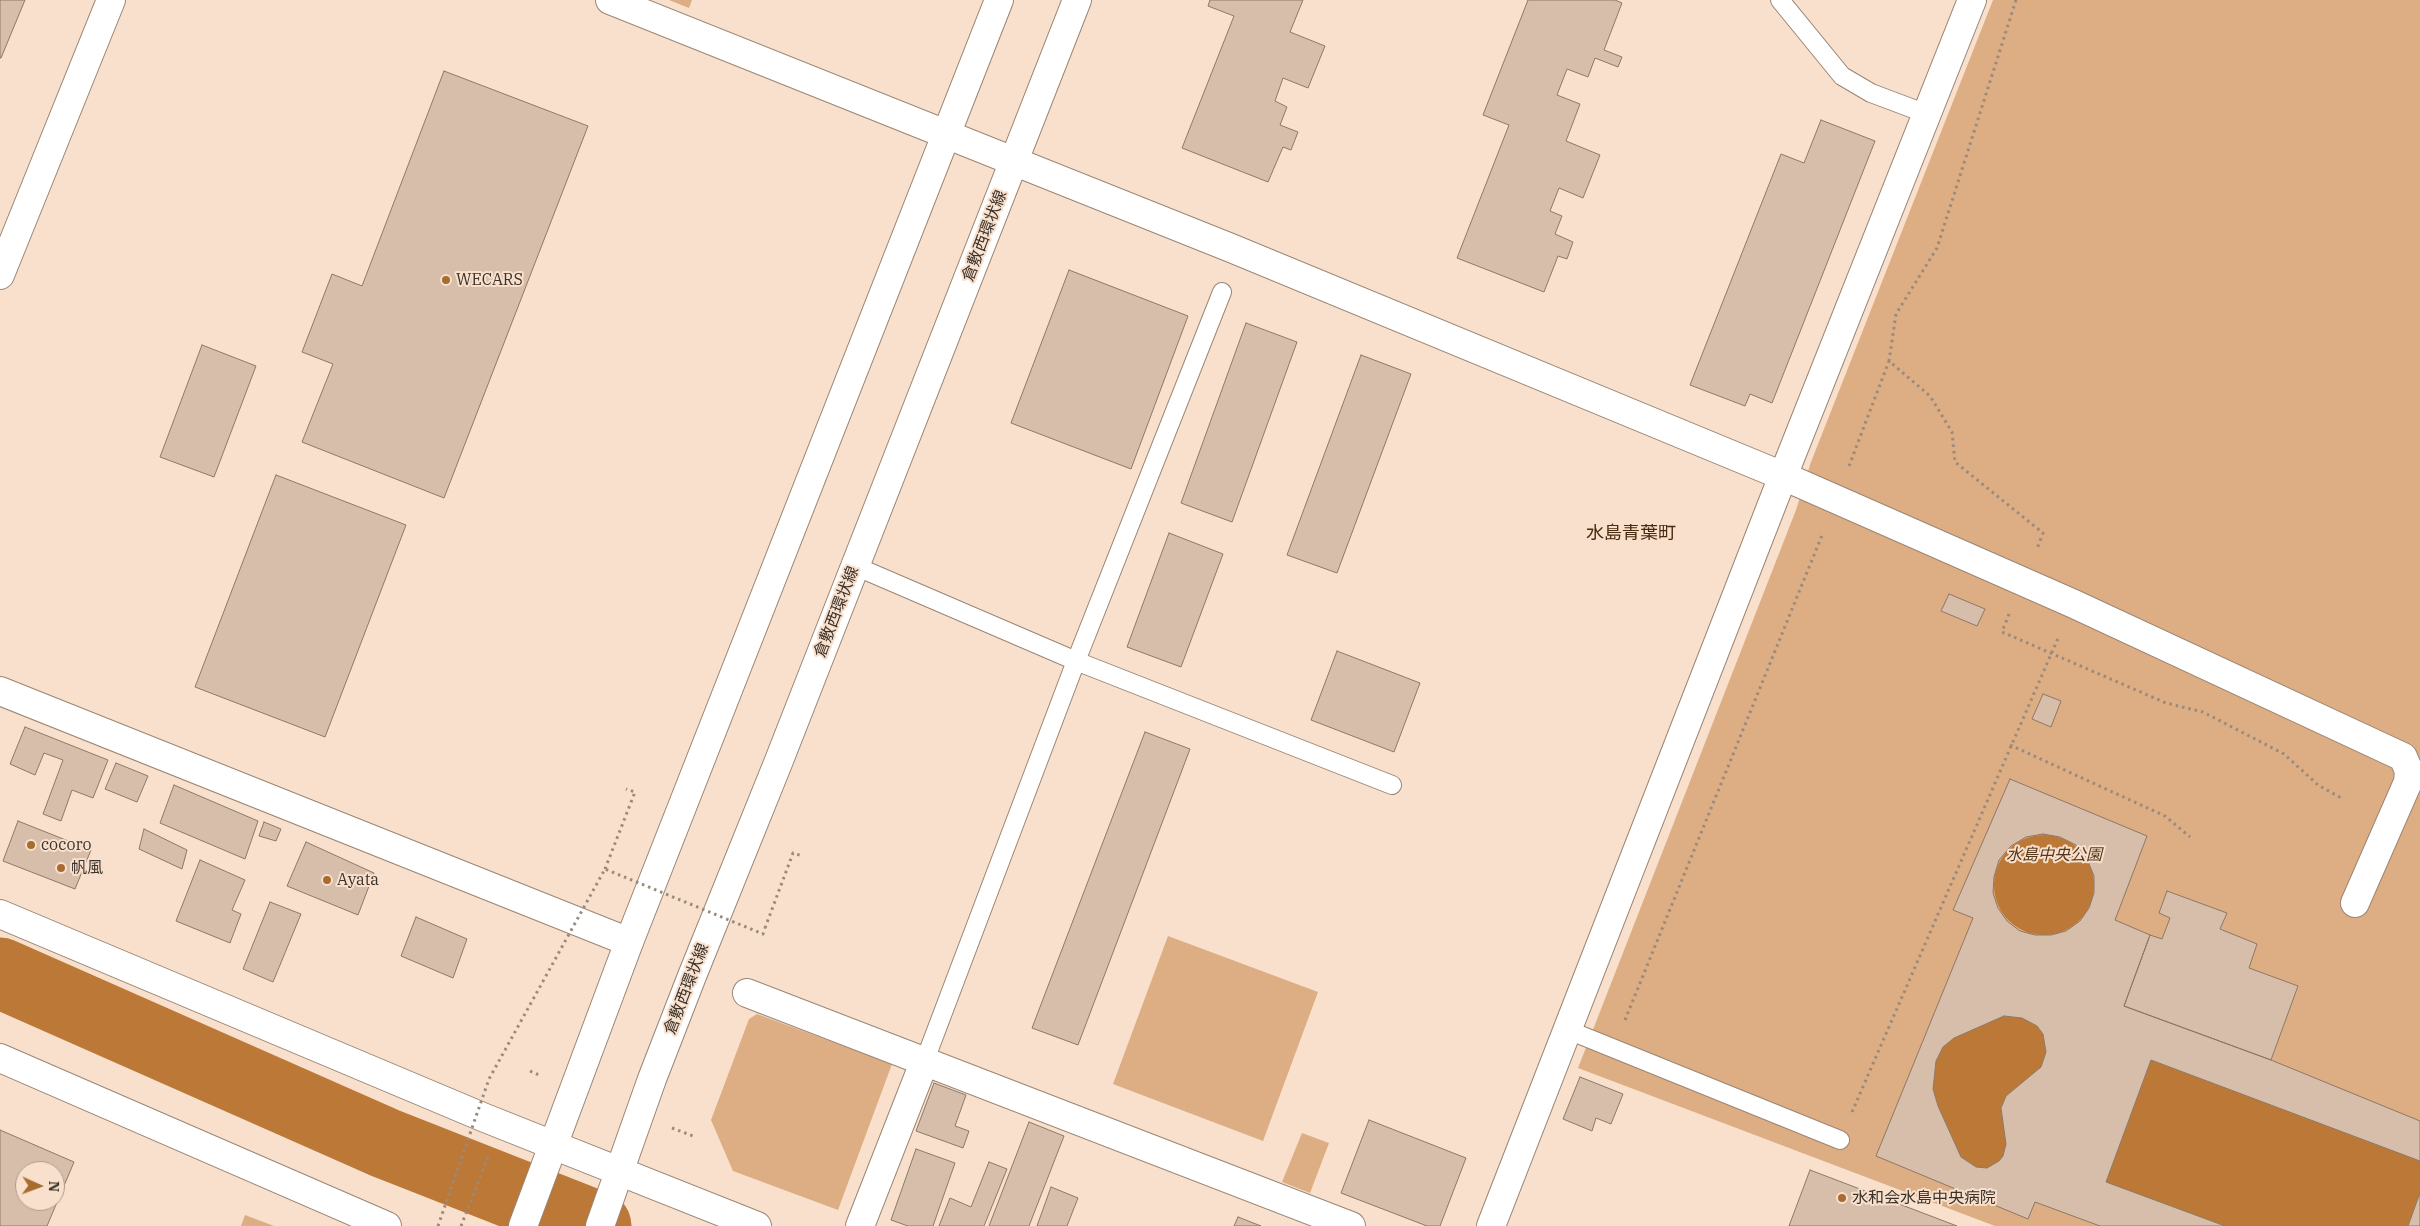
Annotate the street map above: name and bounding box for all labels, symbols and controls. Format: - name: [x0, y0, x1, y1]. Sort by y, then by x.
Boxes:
- street label: 倉敷西環状線: [959, 188, 1011, 284]
- place label: WECARS: [456, 270, 523, 290]
- marker: WECARS: [440, 274, 452, 286]
- district label: 水島青葉町: [1586, 523, 1676, 545]
- street label: 倉敷西環状線: [811, 564, 863, 660]
- place label: cocoro: [41, 835, 92, 855]
- marker: cocoro: [25, 839, 37, 851]
- park label: 水島中央公園: [2006, 845, 2102, 865]
- place label: 帆風: [71, 858, 103, 878]
- marker: 帆風: [55, 862, 67, 874]
- place label: Ayata: [337, 870, 379, 890]
- marker: Ayata: [321, 874, 333, 886]
- street label: 倉敷西環状線: [661, 941, 713, 1037]
- north arrow: [15, 1161, 65, 1211]
- text: N: [45, 1181, 63, 1192]
- place label: 水和会水島中央病院: [1852, 1188, 1996, 1208]
- marker: 水和会水島中央病院: [1836, 1192, 1848, 1204]

